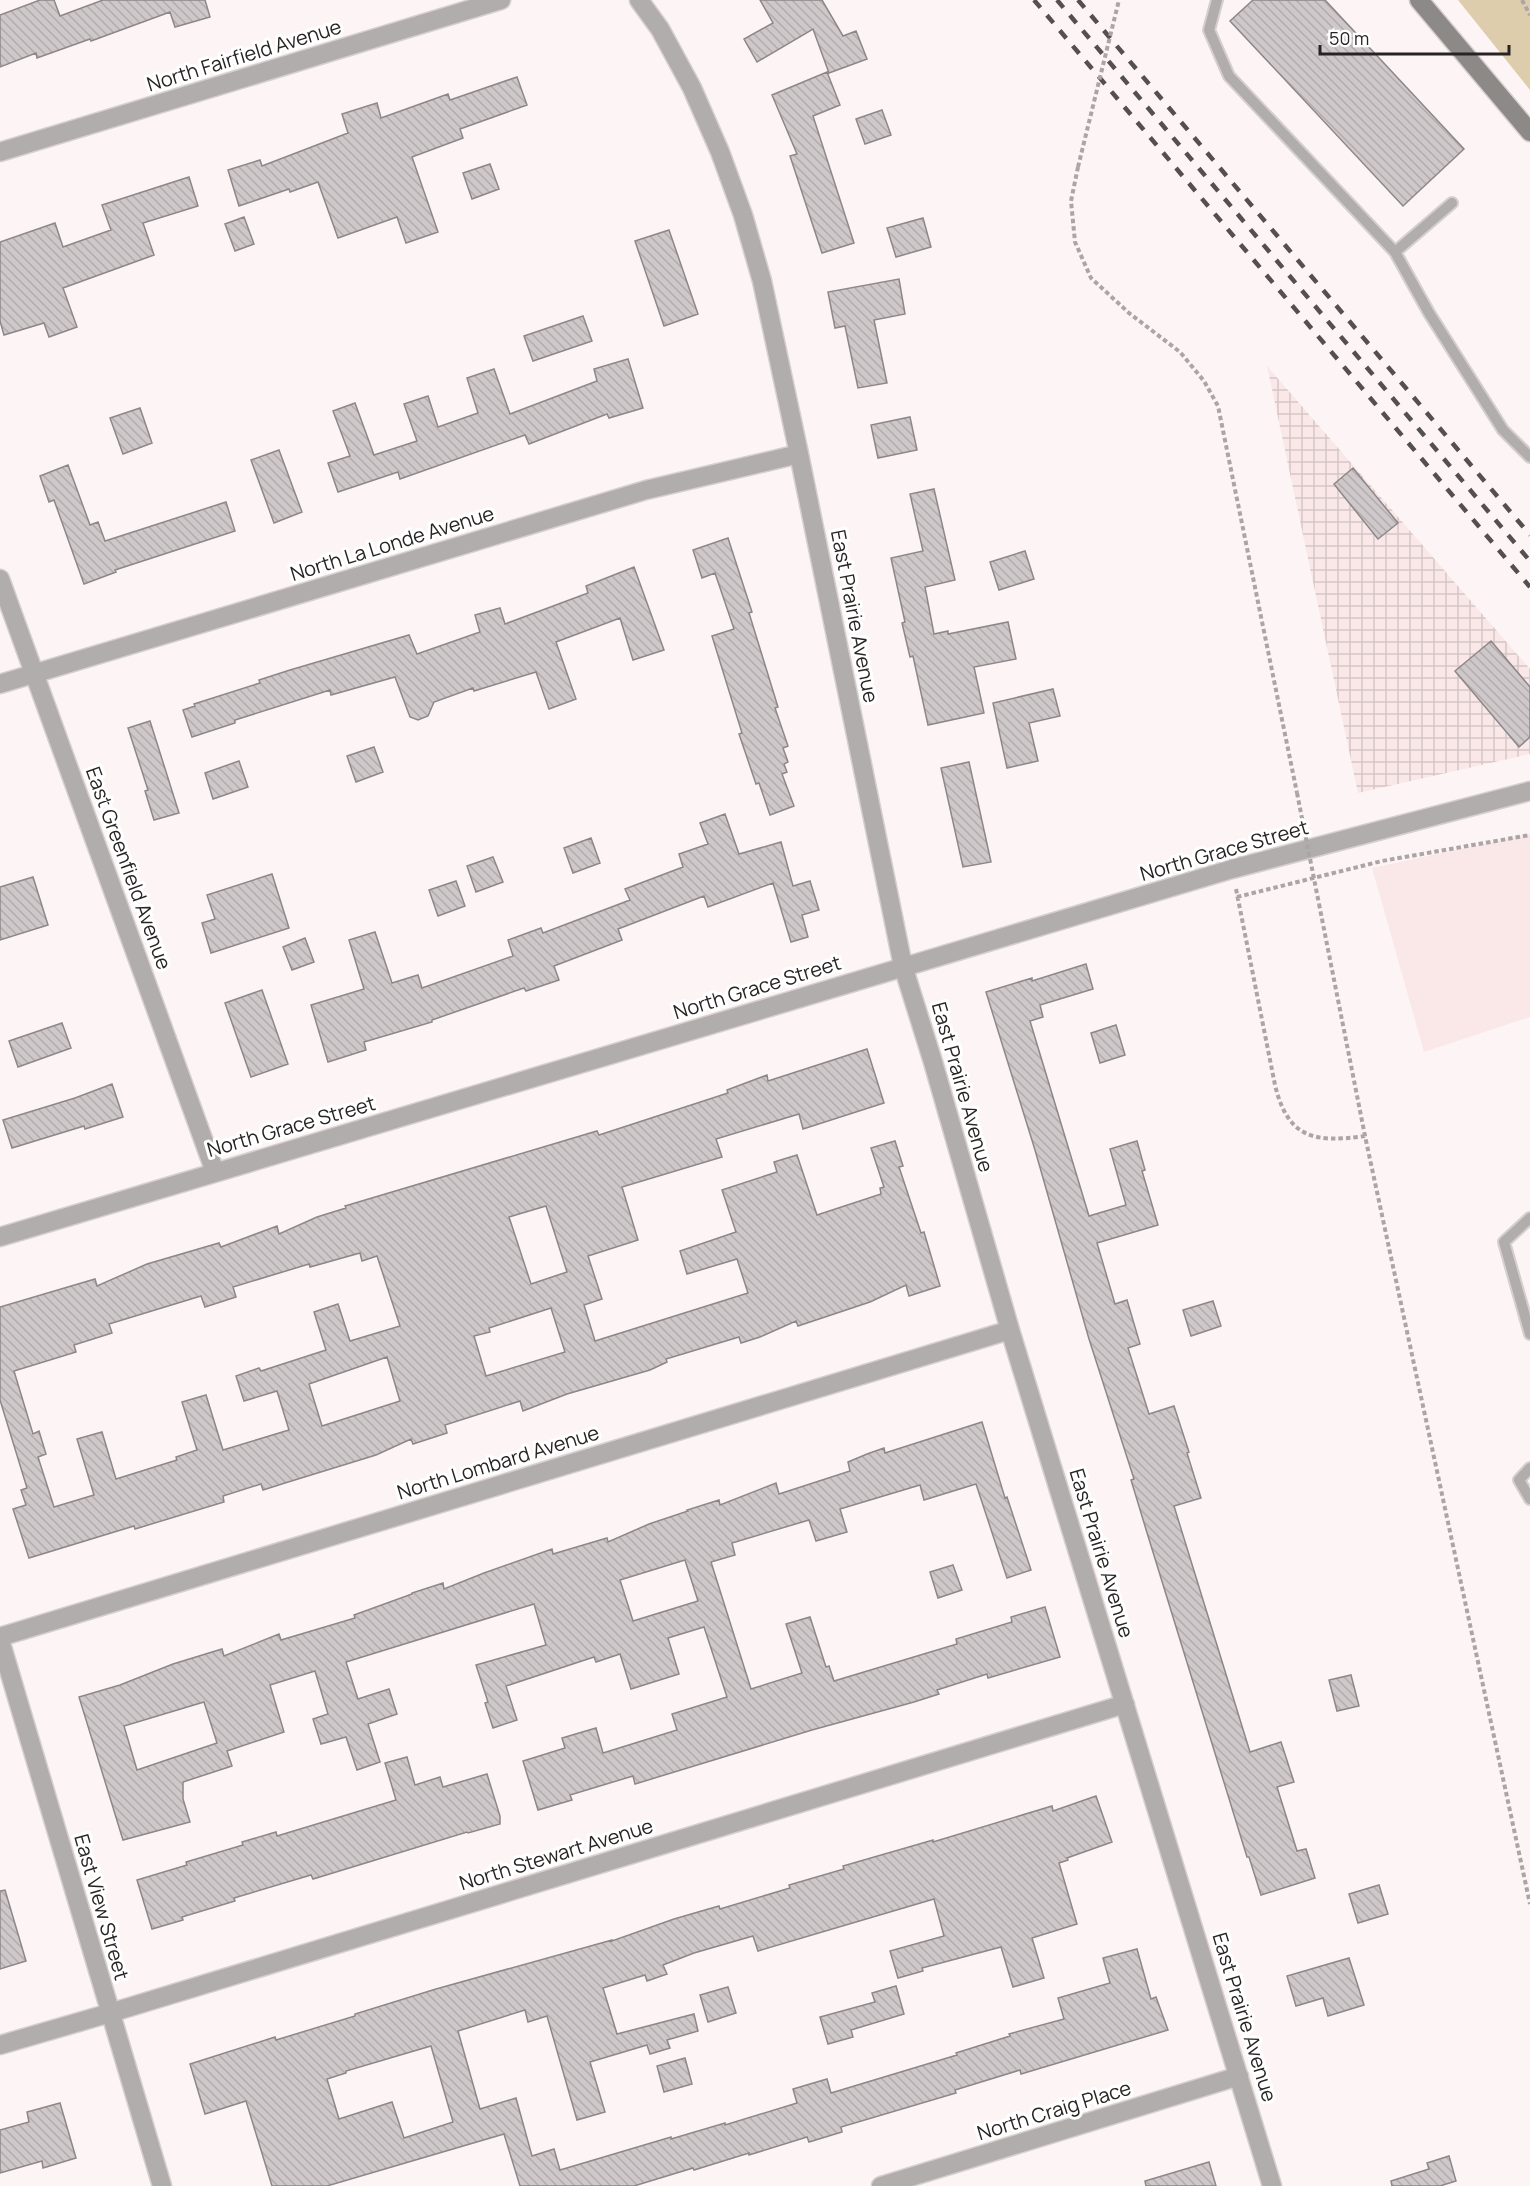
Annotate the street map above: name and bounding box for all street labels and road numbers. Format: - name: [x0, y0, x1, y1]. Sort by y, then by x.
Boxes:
- street label: North Fairfield Avenue: [143, 13, 345, 97]
- street label: North La Londe Avenue: [287, 499, 497, 587]
- street label: East Prairie Avenue: [825, 527, 885, 705]
- street label: East Greenfield Avenue: [80, 763, 178, 973]
- street label: North Grace Street: [1137, 813, 1311, 887]
- street label: North Grace Street: [670, 949, 844, 1025]
- street label: East Prairie Avenue: [926, 999, 1000, 1175]
- street label: North Grace Street: [204, 1089, 378, 1163]
- street label: North Lombard Avenue: [394, 1418, 602, 1506]
- street label: East Prairie Avenue: [1063, 1465, 1141, 1641]
- street label: North Stewart Avenue: [456, 1812, 656, 1896]
- street label: East View Street: [68, 1831, 136, 1983]
- street label: East Prairie Avenue: [1206, 1929, 1284, 2105]
- street label: North Craig Place: [974, 2074, 1134, 2146]

